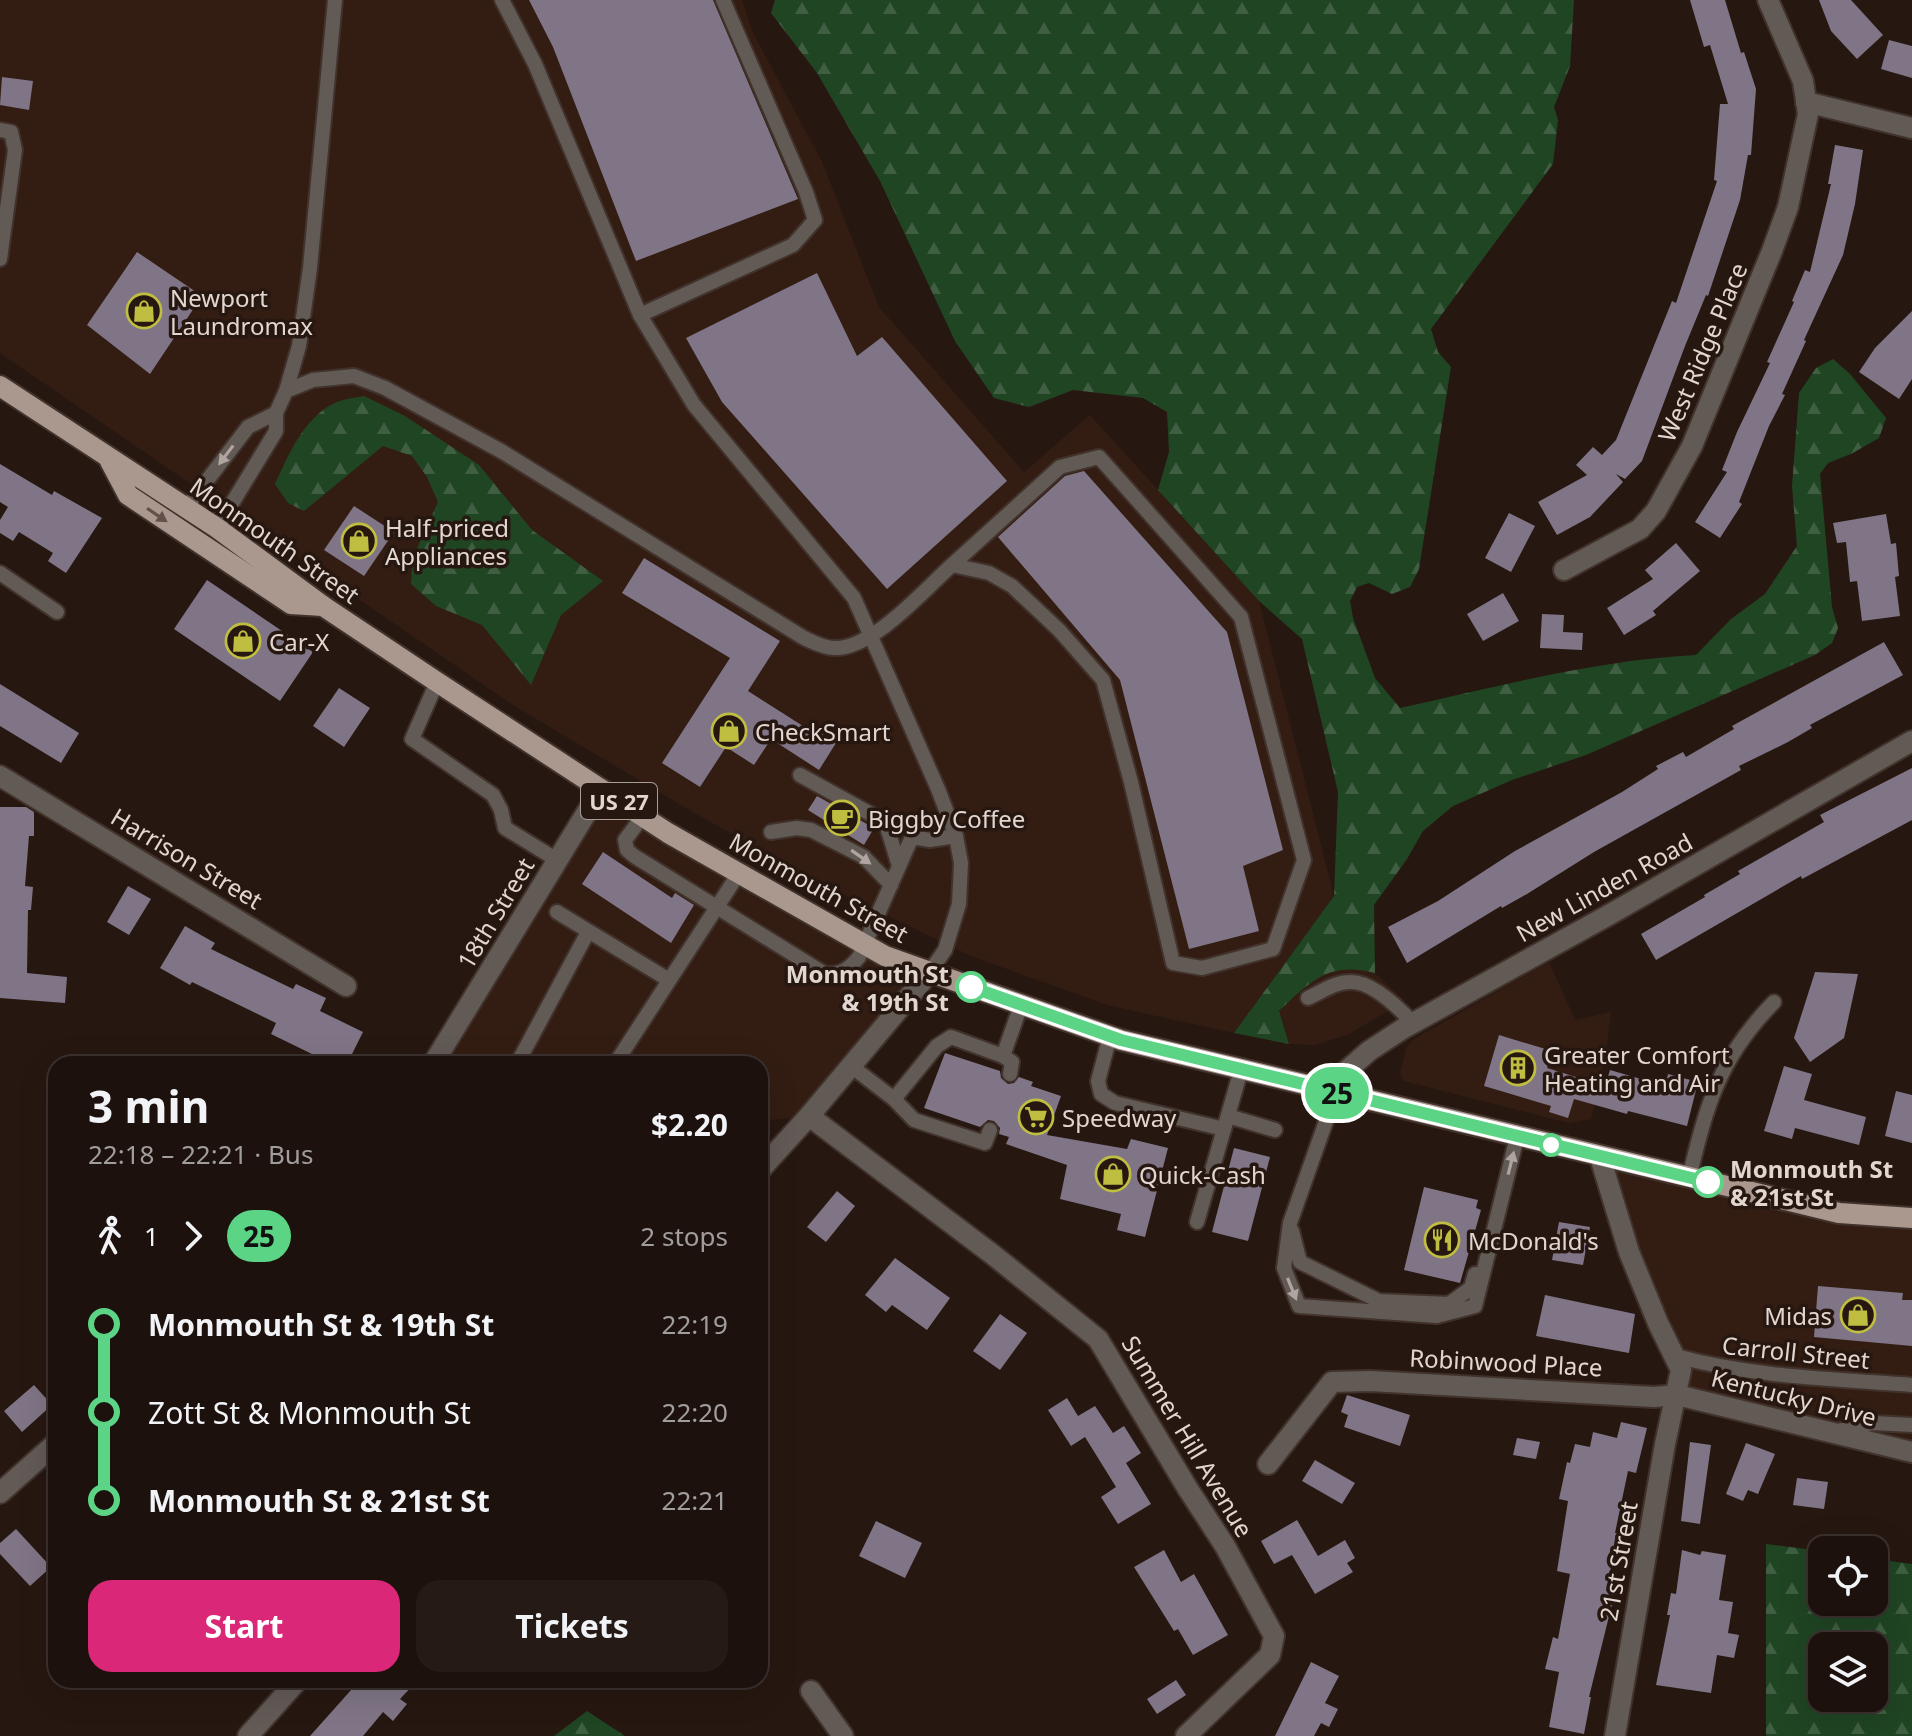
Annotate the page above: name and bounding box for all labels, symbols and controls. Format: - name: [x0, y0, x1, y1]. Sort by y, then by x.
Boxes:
- street label: West Ridge Place: [1649, 257, 1755, 447]
- place label: Newport Laundromax: [170, 281, 313, 342]
- shop icon: Newport Laundromax: [125, 292, 163, 330]
- one-way arrow: [219, 445, 235, 465]
- street label: Monmouth Street: [184, 469, 367, 611]
- one-way arrow: [146, 507, 168, 521]
- place label: Half-priced Appliances: [385, 511, 509, 572]
- shop icon: Half-priced Appliances: [340, 522, 378, 560]
- shop icon: Car-X: [224, 622, 262, 660]
- place label: Car-X: [269, 625, 329, 658]
- shop icon: CheckSmart: [710, 712, 748, 750]
- place label: CheckSmart: [755, 715, 891, 748]
- road number: US 27: [581, 783, 657, 819]
- cafe icon: Biggby Coffee: [823, 799, 861, 837]
- street label: Harrison Street: [105, 800, 269, 916]
- place label: Biggby Coffee: [868, 802, 1025, 835]
- street label: Monmouth Street: [724, 824, 915, 950]
- street label: New Linden Road: [1510, 825, 1698, 949]
- one-way arrow: [850, 849, 871, 864]
- street label: 18th Street: [449, 851, 541, 975]
- place label: Monmouth St & 19th St: [786, 957, 949, 1018]
- marker: Monmouth St & 19th St: [956, 972, 986, 1002]
- place label: Greater Comfort Heating and Air: [1544, 1038, 1730, 1099]
- building icon: Greater Comfort Heating and Air: [1499, 1049, 1537, 1087]
- line badge: 25: [1301, 1067, 1373, 1119]
- text: 25: [1321, 1074, 1353, 1112]
- text: 3 min: [88, 1076, 209, 1136]
- supermarket icon: Speedway: [1017, 1098, 1055, 1136]
- place label: Speedway: [1062, 1101, 1177, 1134]
- text: $2.20: [651, 1104, 728, 1145]
- unlabelled marker: [1540, 1134, 1562, 1156]
- text: 22:18 – 22:21 · Bus: [88, 1136, 313, 1172]
- one-way arrow: [1505, 1150, 1518, 1175]
- place label: Monmouth St & 21st St: [1730, 1152, 1893, 1213]
- shop icon: Quick-Cash: [1094, 1155, 1132, 1193]
- place label: Quick-Cash: [1139, 1158, 1266, 1191]
- marker: Monmouth St & 21st St: [1693, 1167, 1723, 1197]
- icon: walk: [88, 1214, 132, 1258]
- icon: forward: [171, 1214, 215, 1258]
- text: 25: [243, 1217, 275, 1255]
- text: 1: [144, 1218, 159, 1254]
- text: 2 stops: [640, 1218, 728, 1254]
- restaurant icon: McDonald's: [1423, 1221, 1461, 1259]
- place label: McDonald's: [1468, 1224, 1599, 1257]
- one-way arrow: [1286, 1277, 1299, 1301]
- shop icon: Midas: [1839, 1296, 1877, 1334]
- place label: Midas: [1764, 1299, 1832, 1332]
- text: Monmouth St & 19th St: [148, 1304, 494, 1345]
- text: 22:19: [662, 1306, 728, 1342]
- street label: Carroll Street: [1721, 1328, 1872, 1376]
- street label: Summer Hill Avenue: [1115, 1329, 1261, 1543]
- street label: Robinwood Place: [1409, 1340, 1603, 1384]
- street label: Kentucky Drive: [1708, 1361, 1880, 1433]
- text: Zott St & Monmouth St: [148, 1392, 471, 1433]
- text: 22:20: [662, 1394, 728, 1430]
- text: Monmouth St & 21st St: [148, 1480, 490, 1521]
- text: 22:21: [662, 1482, 728, 1518]
- street label: 21st Street: [1591, 1498, 1645, 1623]
- map controls: [1808, 1536, 1888, 1712]
- button: locate: [1808, 1536, 1888, 1616]
- button: Start: [88, 1580, 400, 1672]
- button: Tickets: [416, 1580, 728, 1672]
- button: layers: [1808, 1632, 1888, 1712]

